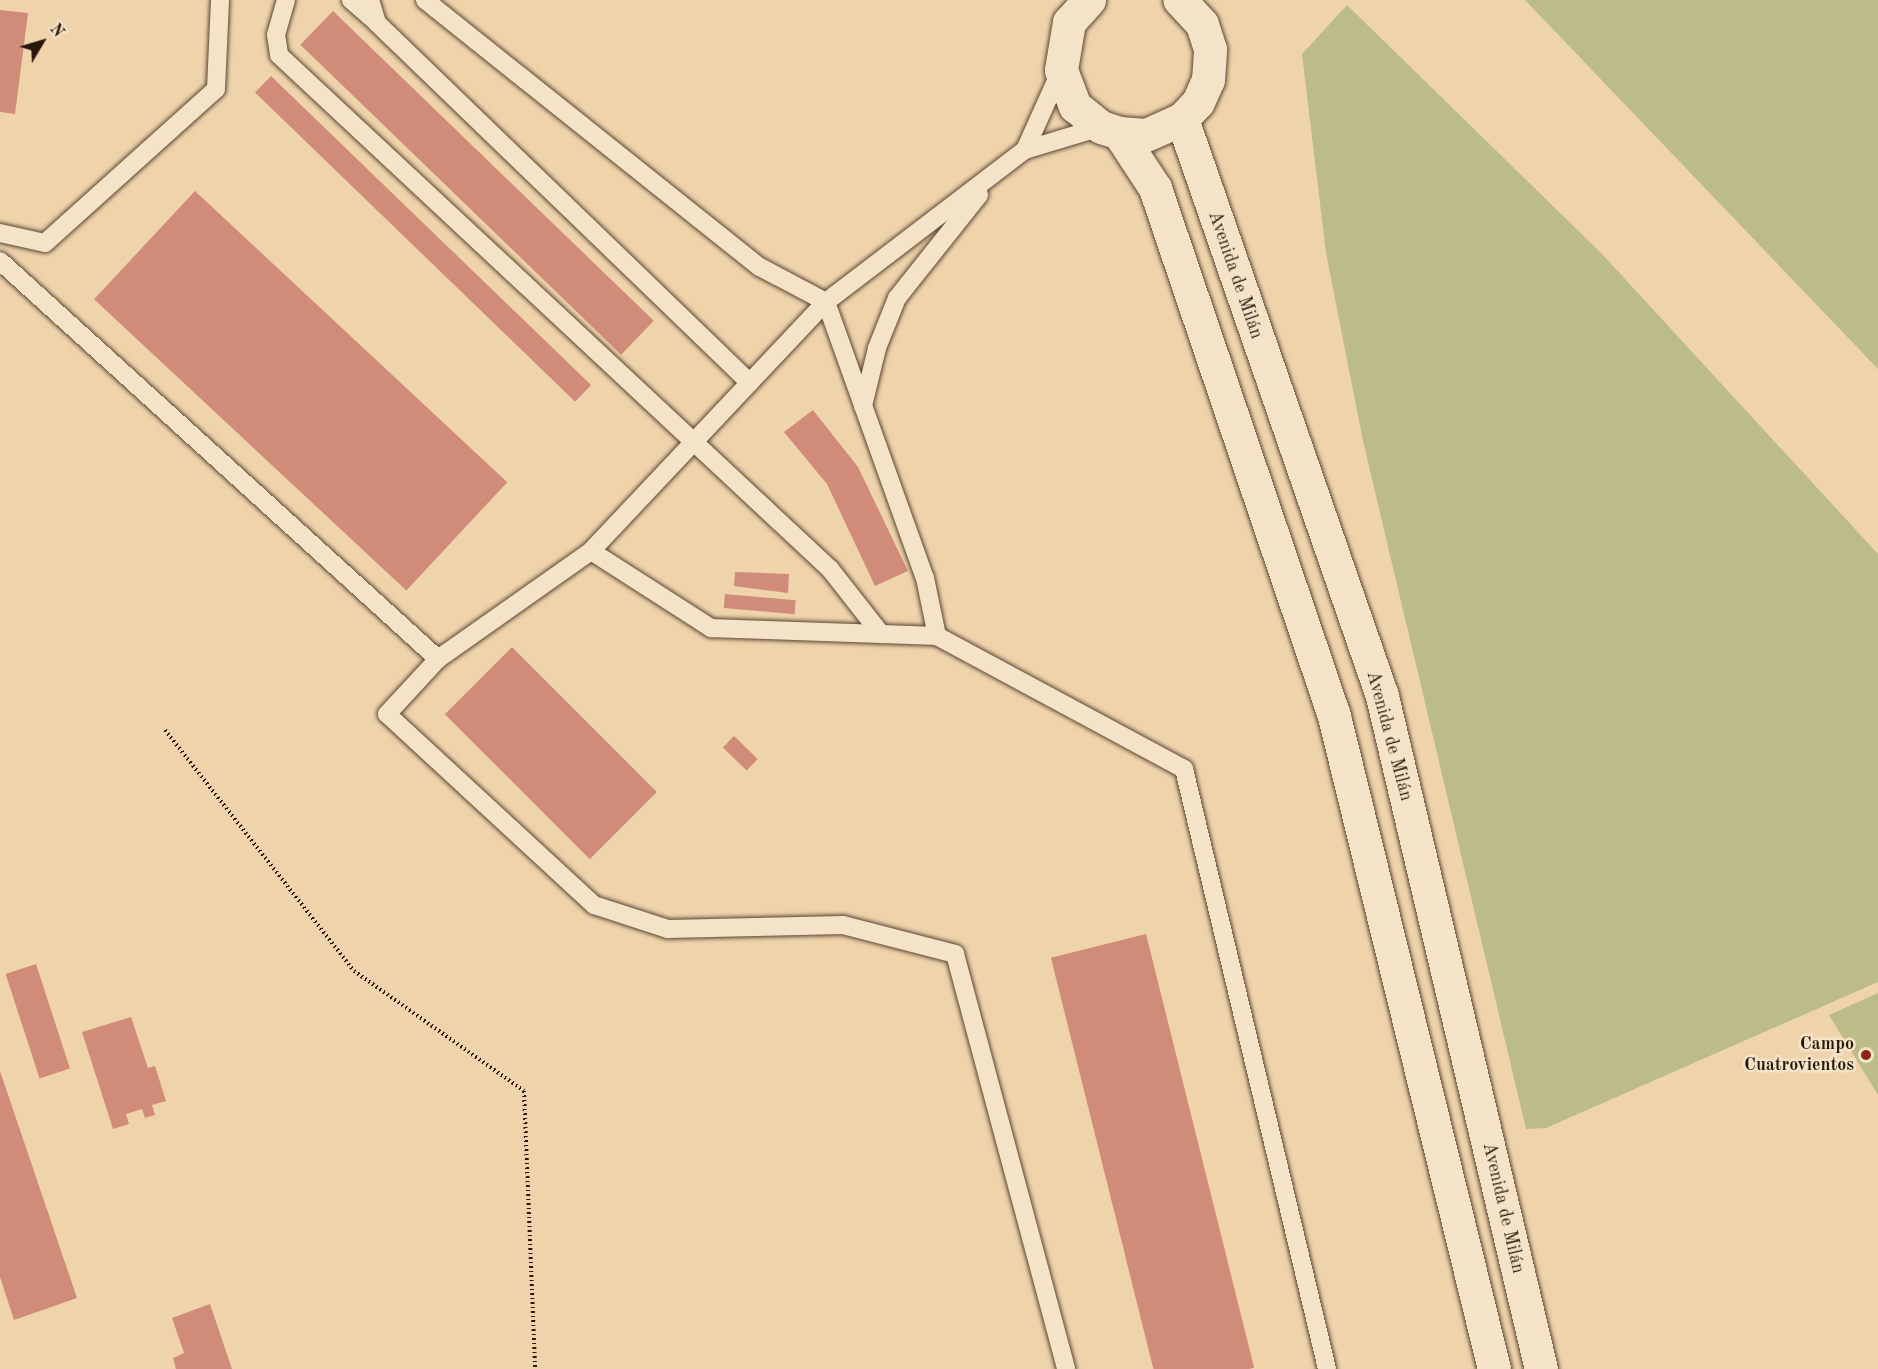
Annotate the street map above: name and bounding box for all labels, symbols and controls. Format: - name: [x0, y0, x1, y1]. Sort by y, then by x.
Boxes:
- north arrow: [12, 12, 72, 72]
- text: N: [46, 21, 66, 41]
- street label: Avenida de Milán: [1203, 208, 1267, 342]
- street label: Avenida de Milán: [1361, 669, 1417, 803]
- place label: Campo Cuatrovientos: [1744, 1034, 1854, 1076]
- marker: Campo Cuatrovientos: [1859, 1048, 1873, 1062]
- street label: Avenida de Milán: [1477, 1140, 1529, 1276]

